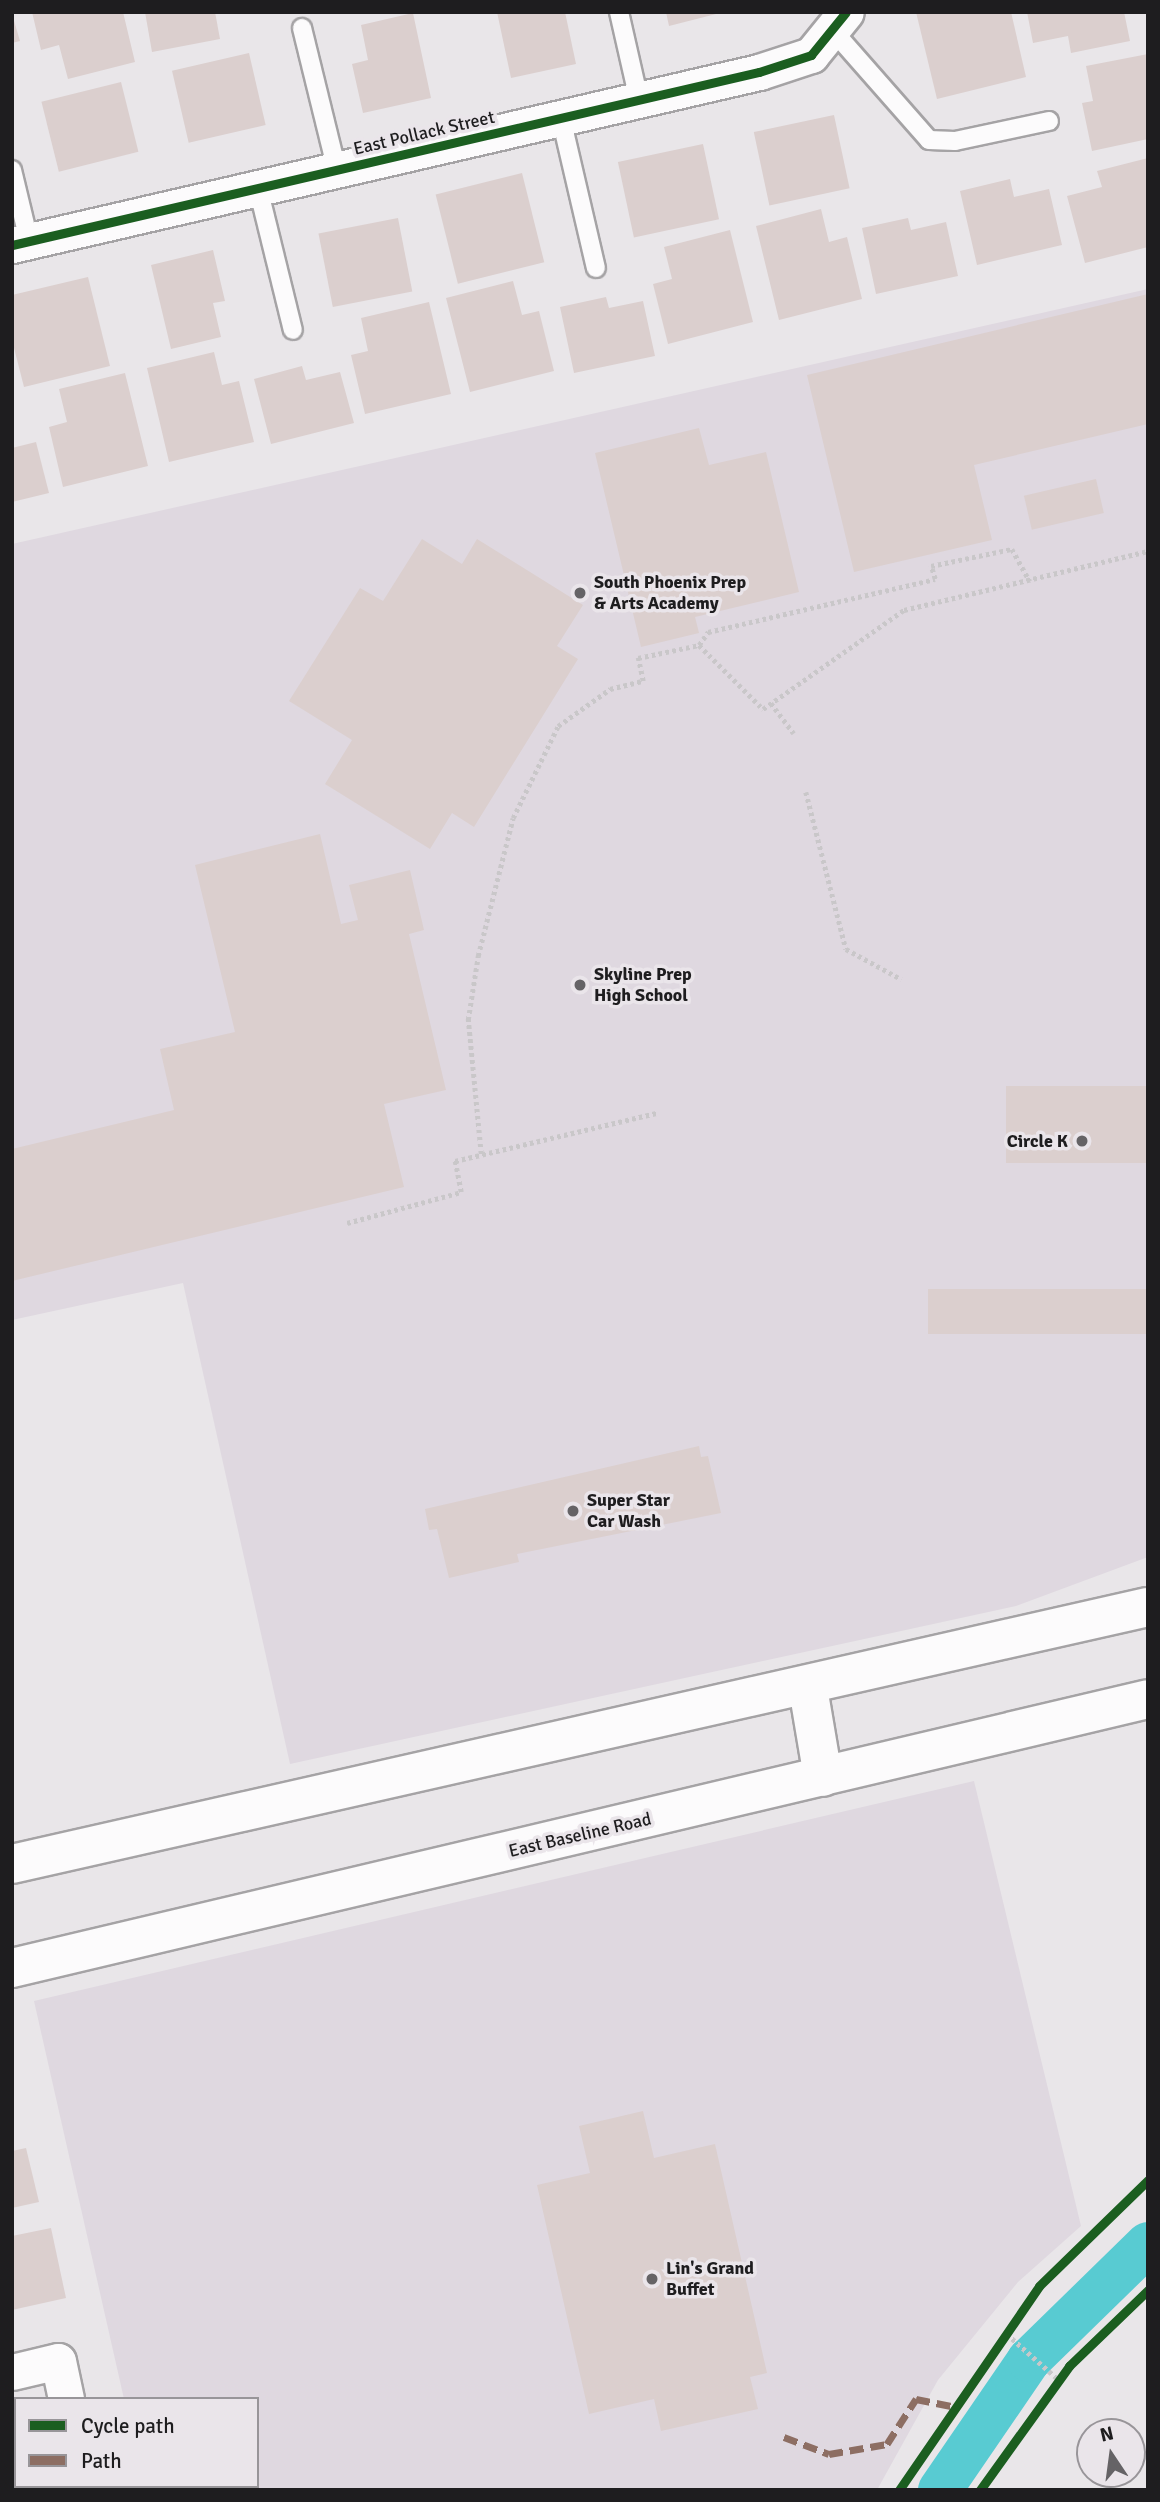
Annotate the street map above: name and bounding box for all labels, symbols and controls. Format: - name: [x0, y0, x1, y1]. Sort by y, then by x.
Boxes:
- street label: East Pollack Street: [351, 106, 497, 160]
- place label: South Phoenix Prep & Arts Academy: [594, 572, 746, 614]
- marker: South Phoenix Prep & Arts Academy: [572, 585, 588, 601]
- place label: Skyline Prep High School: [594, 964, 692, 1006]
- marker: Skyline Prep High School: [572, 977, 588, 993]
- place label: Circle K: [1007, 1130, 1068, 1152]
- marker: Circle K: [1074, 1133, 1090, 1149]
- place label: Super Star Car Wash: [587, 1490, 670, 1532]
- marker: Super Star Car Wash: [565, 1503, 581, 1519]
- street label: East Baseline Road: [507, 1808, 653, 1862]
- place label: Lin's Grand Buffet: [666, 2258, 754, 2300]
- marker: Lin's Grand Buffet: [644, 2271, 660, 2287]
- legend: [14, 2397, 259, 2488]
- text: Cycle path: [81, 2413, 175, 2439]
- north arrow: [1076, 2418, 1146, 2488]
- text: N: [1098, 2421, 1116, 2448]
- text: Path: [81, 2448, 122, 2474]

